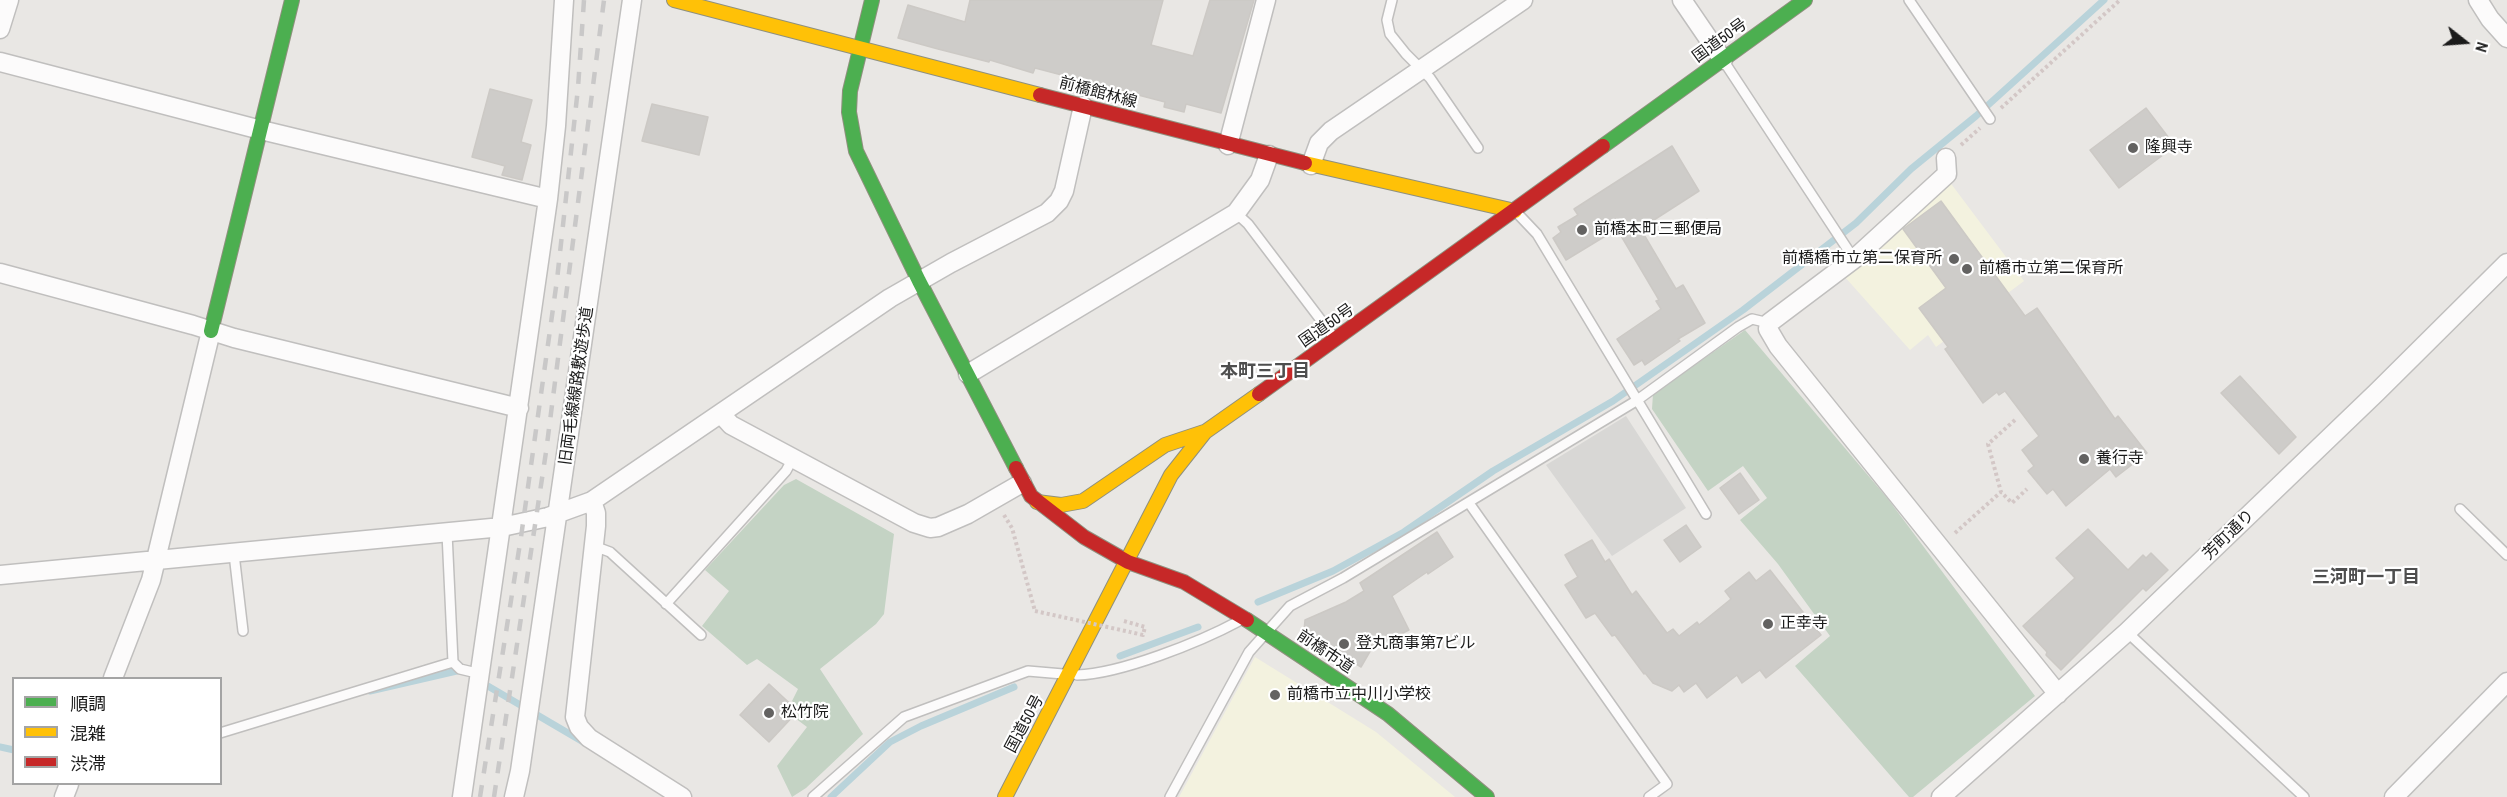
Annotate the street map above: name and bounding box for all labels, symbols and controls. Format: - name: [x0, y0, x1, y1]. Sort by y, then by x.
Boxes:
- north arrow: [2435, 12, 2495, 72]
- street label: 国道50号: [1689, 15, 1751, 67]
- text: N: [2470, 40, 2494, 55]
- street label: 前橋館林線: [1057, 73, 1139, 113]
- place label: 隆興寺: [2145, 138, 2193, 158]
- marker: 隆興寺: [2126, 141, 2140, 155]
- place label: 前橋本町三郵便局: [1594, 220, 1722, 240]
- marker: 前橋本町三郵便局: [1575, 223, 1589, 237]
- place label: 前橋橋市立第二保育所: [1782, 249, 1942, 269]
- marker: 前橋橋市立第二保育所: [1947, 252, 1961, 266]
- place label: 前橋市立第二保育所: [1979, 259, 2123, 279]
- marker: 前橋市立第二保育所: [1960, 262, 1974, 276]
- street label: 国道50号: [1296, 300, 1358, 352]
- street label: 旧両毛線線路敷遊歩道: [556, 305, 598, 467]
- district label: 本町三丁目: [1220, 361, 1310, 383]
- place label: 養行寺: [2096, 449, 2144, 469]
- marker: 養行寺: [2077, 452, 2091, 466]
- street label: 芳町通り: [2199, 506, 2259, 564]
- district label: 三河町一丁目: [2312, 567, 2420, 589]
- place label: 正幸寺: [1780, 614, 1828, 634]
- marker: 正幸寺: [1761, 617, 1775, 631]
- street label: 前橋市道: [1293, 626, 1357, 678]
- place label: 登丸商事第7ビル: [1356, 634, 1475, 654]
- marker: 登丸商事第7ビル: [1337, 637, 1351, 651]
- legend: [12, 677, 222, 785]
- place label: 前橋市立中川小学校: [1287, 685, 1431, 705]
- marker: 前橋市立中川小学校: [1268, 688, 1282, 702]
- text: 順調: [70, 691, 106, 716]
- street label: 国道50号: [1002, 692, 1048, 756]
- place label: 松竹院: [781, 703, 829, 723]
- marker: 松竹院: [762, 706, 776, 720]
- text: 混雑: [70, 721, 106, 746]
- text: 渋滞: [70, 751, 106, 776]

